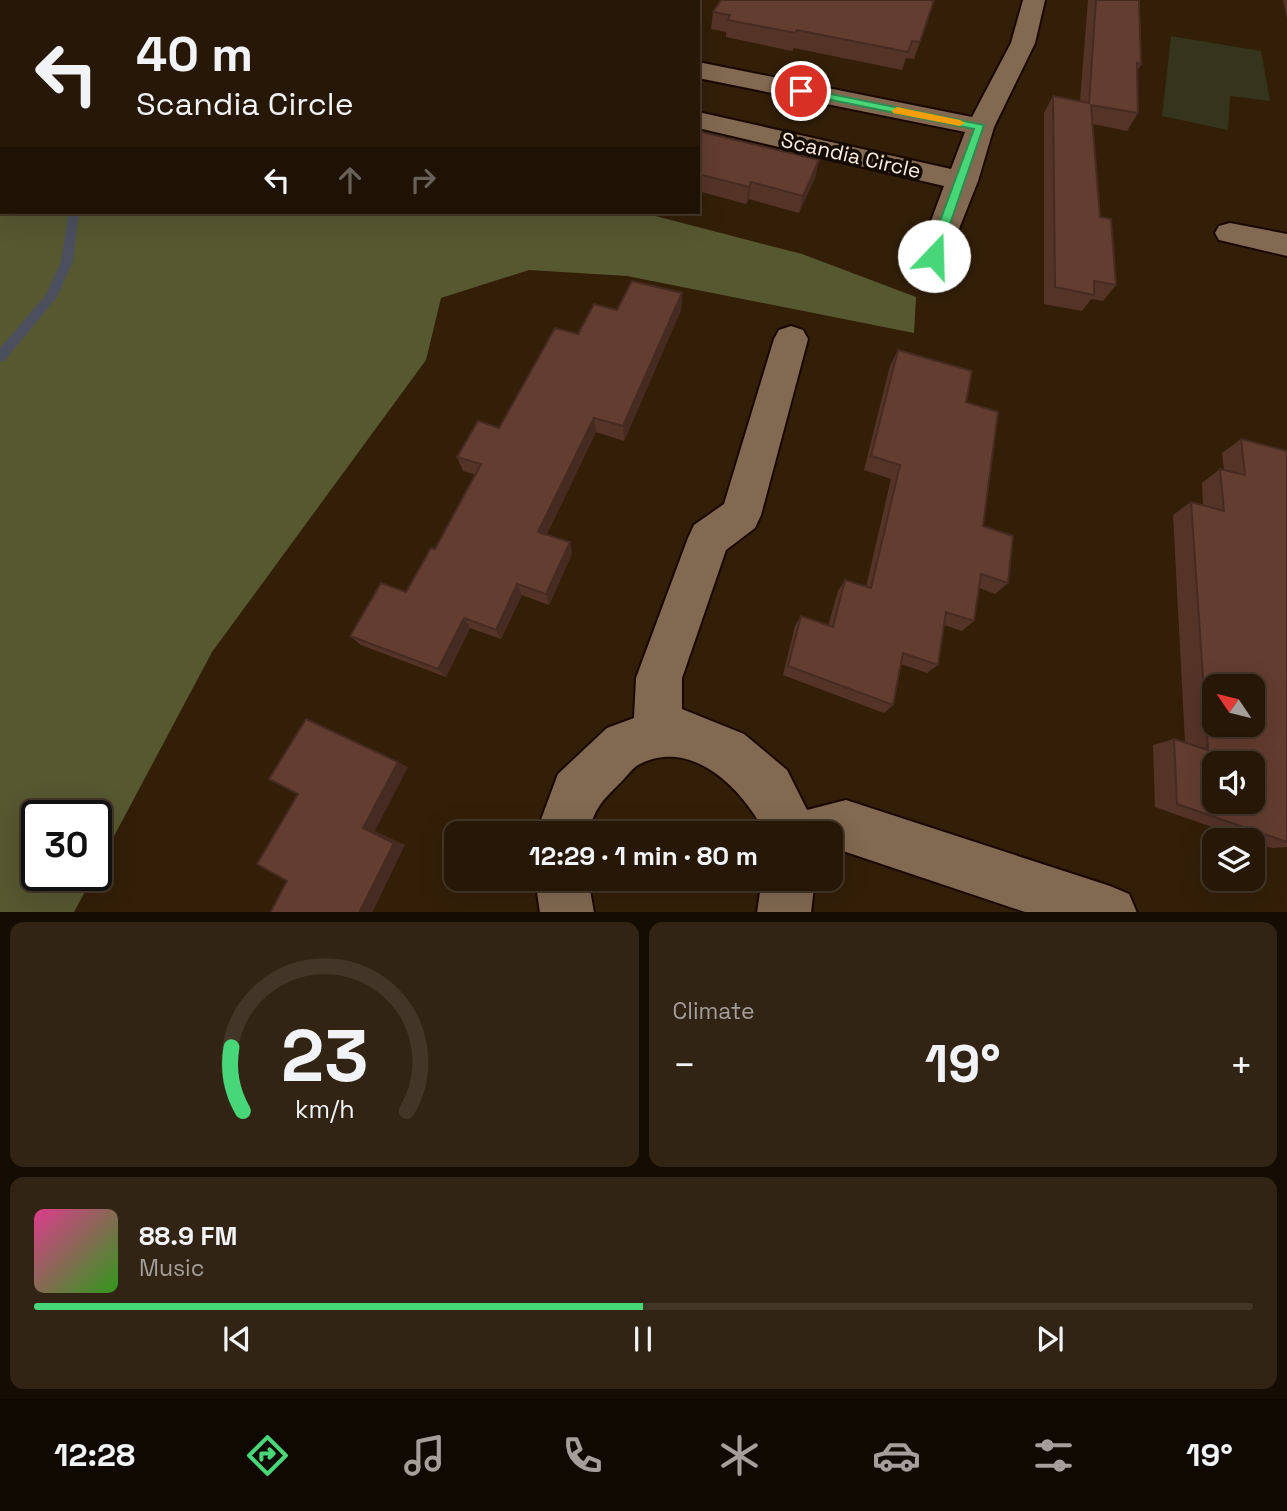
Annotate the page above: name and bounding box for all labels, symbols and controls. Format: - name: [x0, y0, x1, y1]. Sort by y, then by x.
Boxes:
- text: 40 m: [136, 23, 253, 85]
- icon: left: [21, 28, 112, 119]
- pin: [771, 61, 831, 121]
- icon: arrive: [782, 72, 820, 110]
- text: Scandia Circle: [136, 84, 354, 124]
- street label: Scandia Circle: [778, 126, 924, 184]
- icon: left: [258, 161, 296, 199]
- icon: ahead: [331, 161, 369, 199]
- icon: right: [404, 161, 442, 199]
- position arrow: [897, 219, 971, 293]
- north arrow: [1202, 674, 1265, 737]
- map controls: [1202, 674, 1265, 891]
- button: sound: [1202, 751, 1265, 814]
- speed limit sign: 30: [21, 800, 112, 891]
- button: layers: [1202, 828, 1265, 891]
- text: 12:29 · 1 min · 80 m: [529, 839, 758, 873]
- text: Climate: [673, 996, 755, 1026]
- text: 23: [280, 1009, 368, 1102]
- text: 19°: [925, 1031, 1001, 1097]
- text: −: [673, 1041, 696, 1089]
- text: +: [1229, 1041, 1253, 1089]
- text: km/h: [294, 1092, 354, 1124]
- text: 88.9 FM: [139, 1219, 237, 1253]
- text: Music: [139, 1253, 204, 1283]
- icon: previous: [218, 1320, 256, 1358]
- icon: pause: [624, 1320, 662, 1358]
- icon: next: [1031, 1320, 1069, 1358]
- icon: directions: [243, 1431, 292, 1480]
- icon: music: [400, 1431, 449, 1480]
- icon: phone: [558, 1431, 607, 1480]
- icon: climate: [715, 1431, 764, 1480]
- icon: car: [872, 1431, 921, 1480]
- icon: filters: [1029, 1431, 1078, 1480]
- text: 12:28: [54, 1435, 135, 1475]
- text: 19°: [1186, 1435, 1233, 1475]

